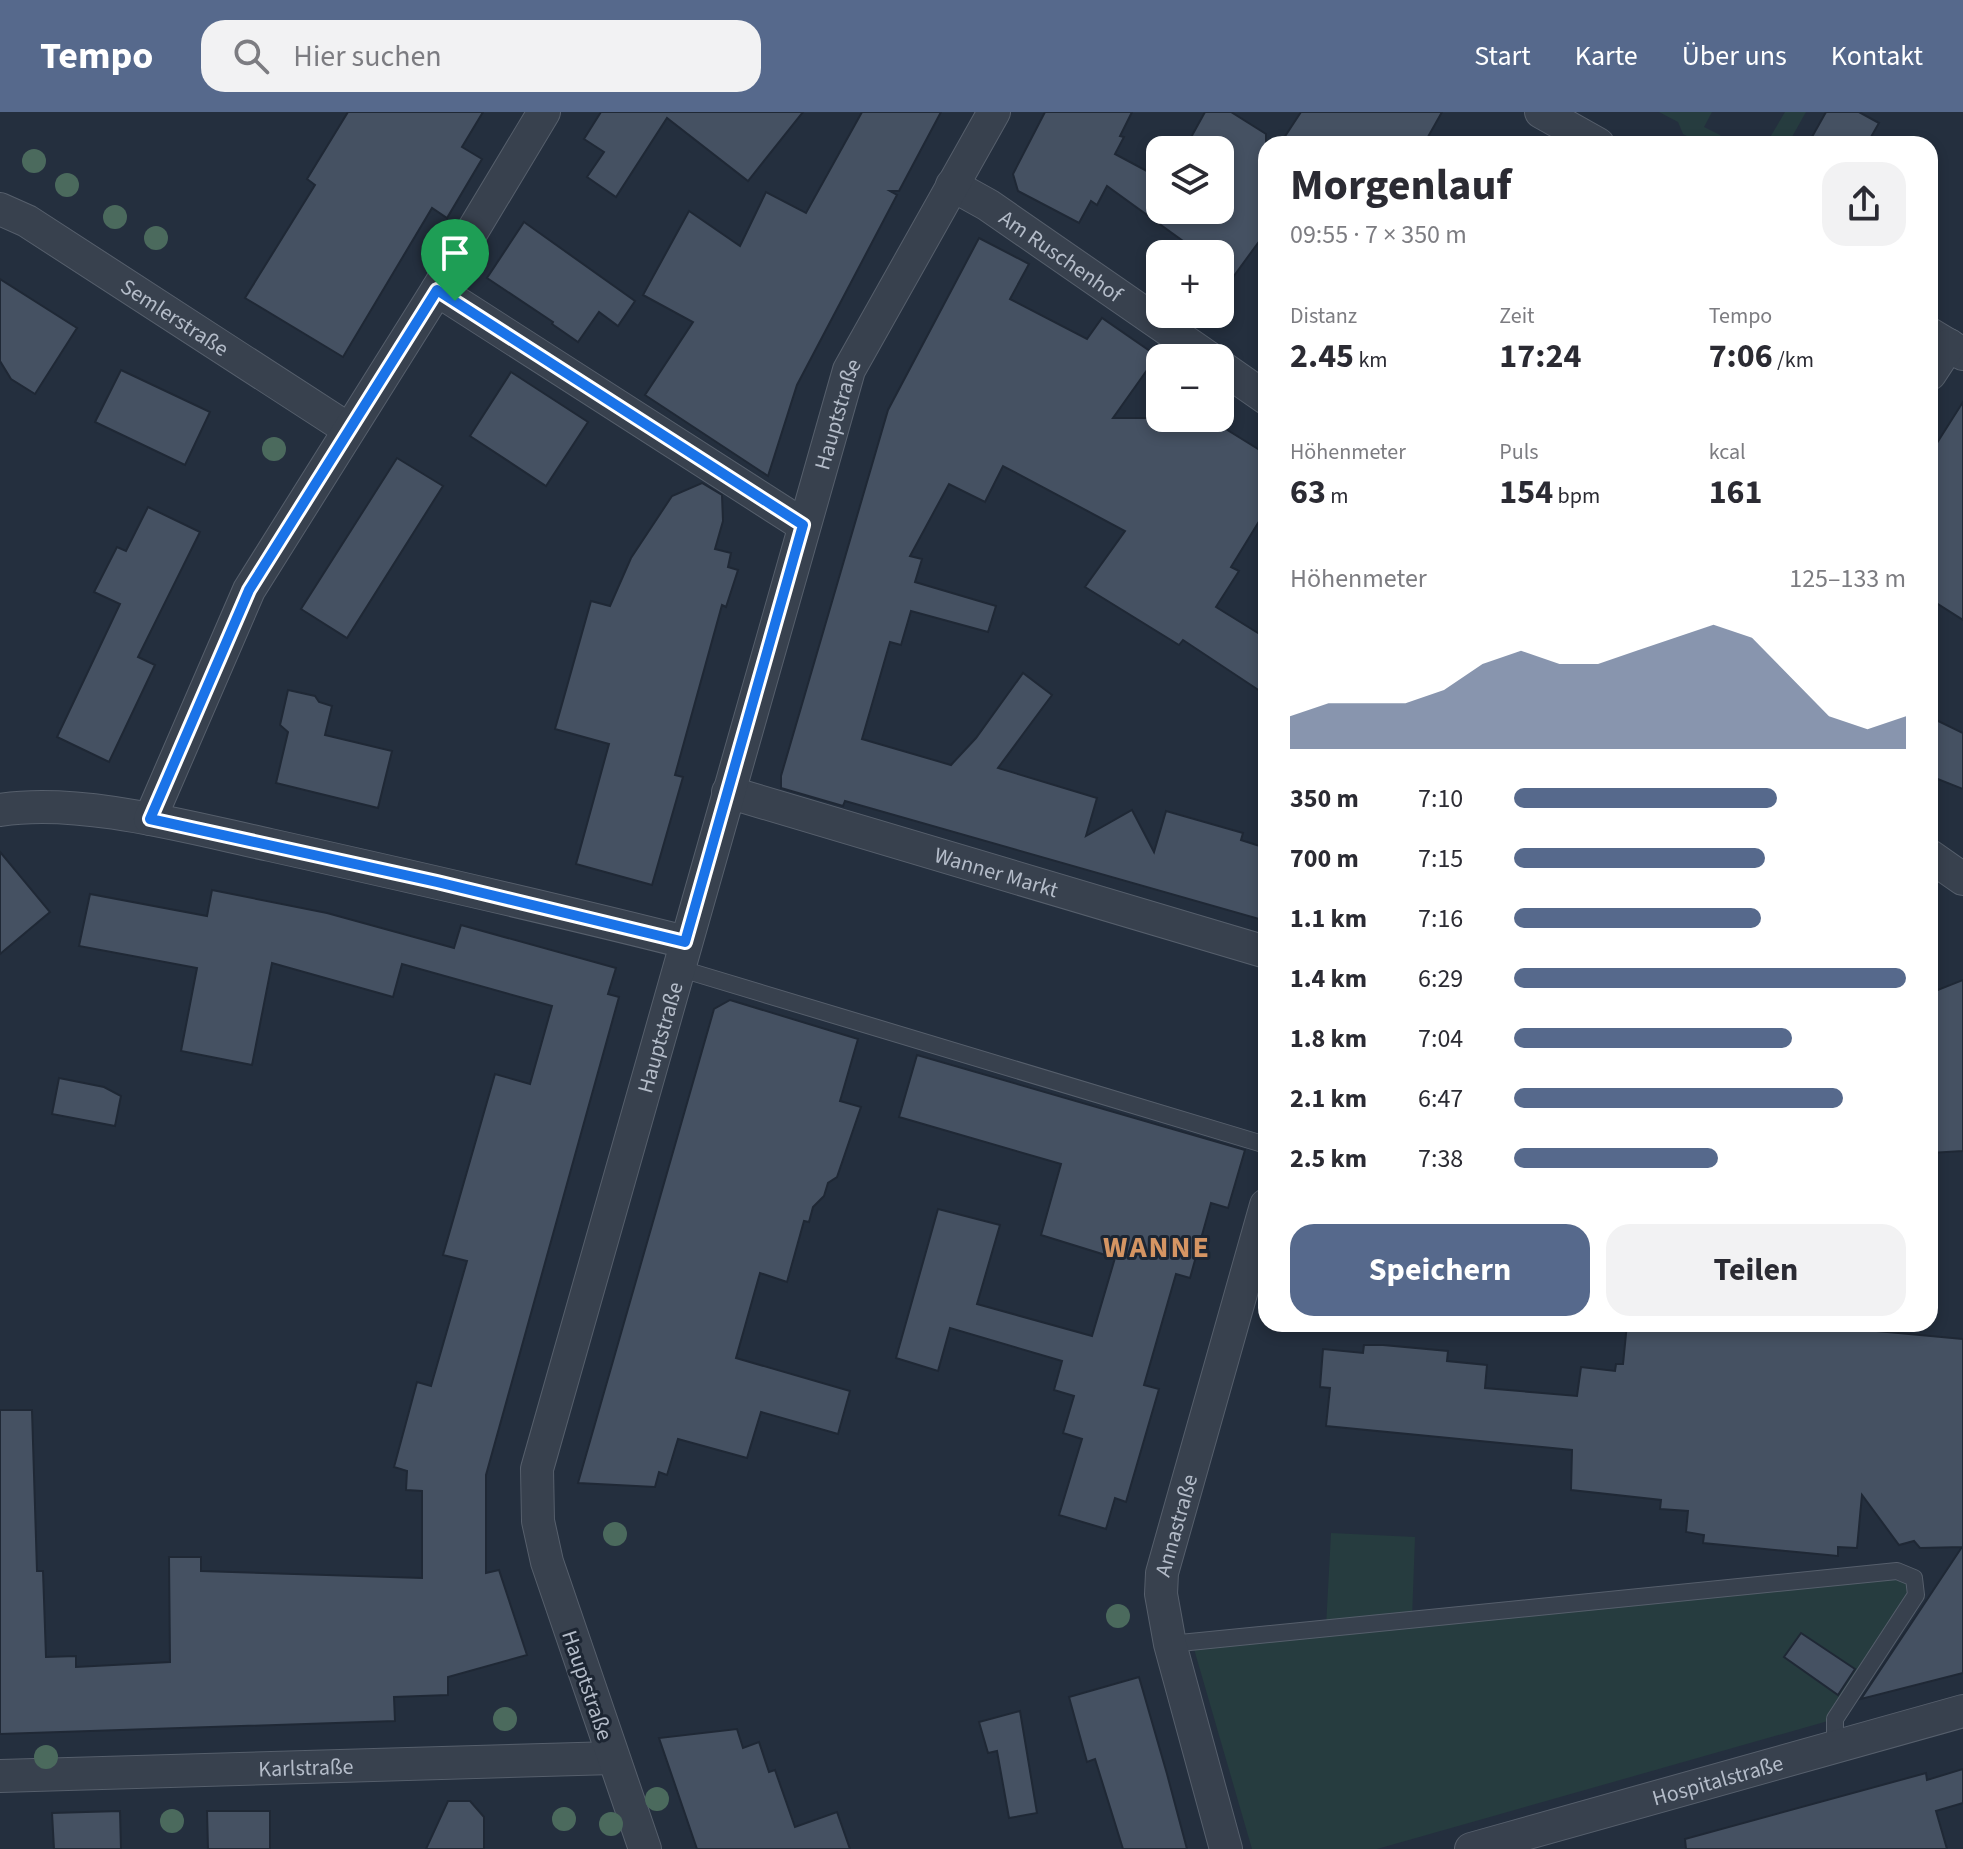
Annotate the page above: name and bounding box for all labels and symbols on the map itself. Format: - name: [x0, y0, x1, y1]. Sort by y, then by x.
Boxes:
- street label: Am Ruschenhof: [992, 202, 1130, 311]
- pin: [421, 219, 489, 301]
- street label: Semlerstraße: [114, 271, 235, 365]
- street label: Hauptstraße: [806, 352, 870, 474]
- street label: Wanner Markt: [930, 839, 1062, 906]
- street label: Hauptstraße: [629, 978, 692, 1097]
- district label: WANNE: [1103, 1226, 1211, 1269]
- street label: Annastraße: [1147, 1470, 1206, 1580]
- street label: Hauptstraße: [553, 1626, 621, 1745]
- street label: Hospitalstraße: [1649, 1747, 1787, 1814]
- street label: Karlstraße: [258, 1751, 354, 1785]

